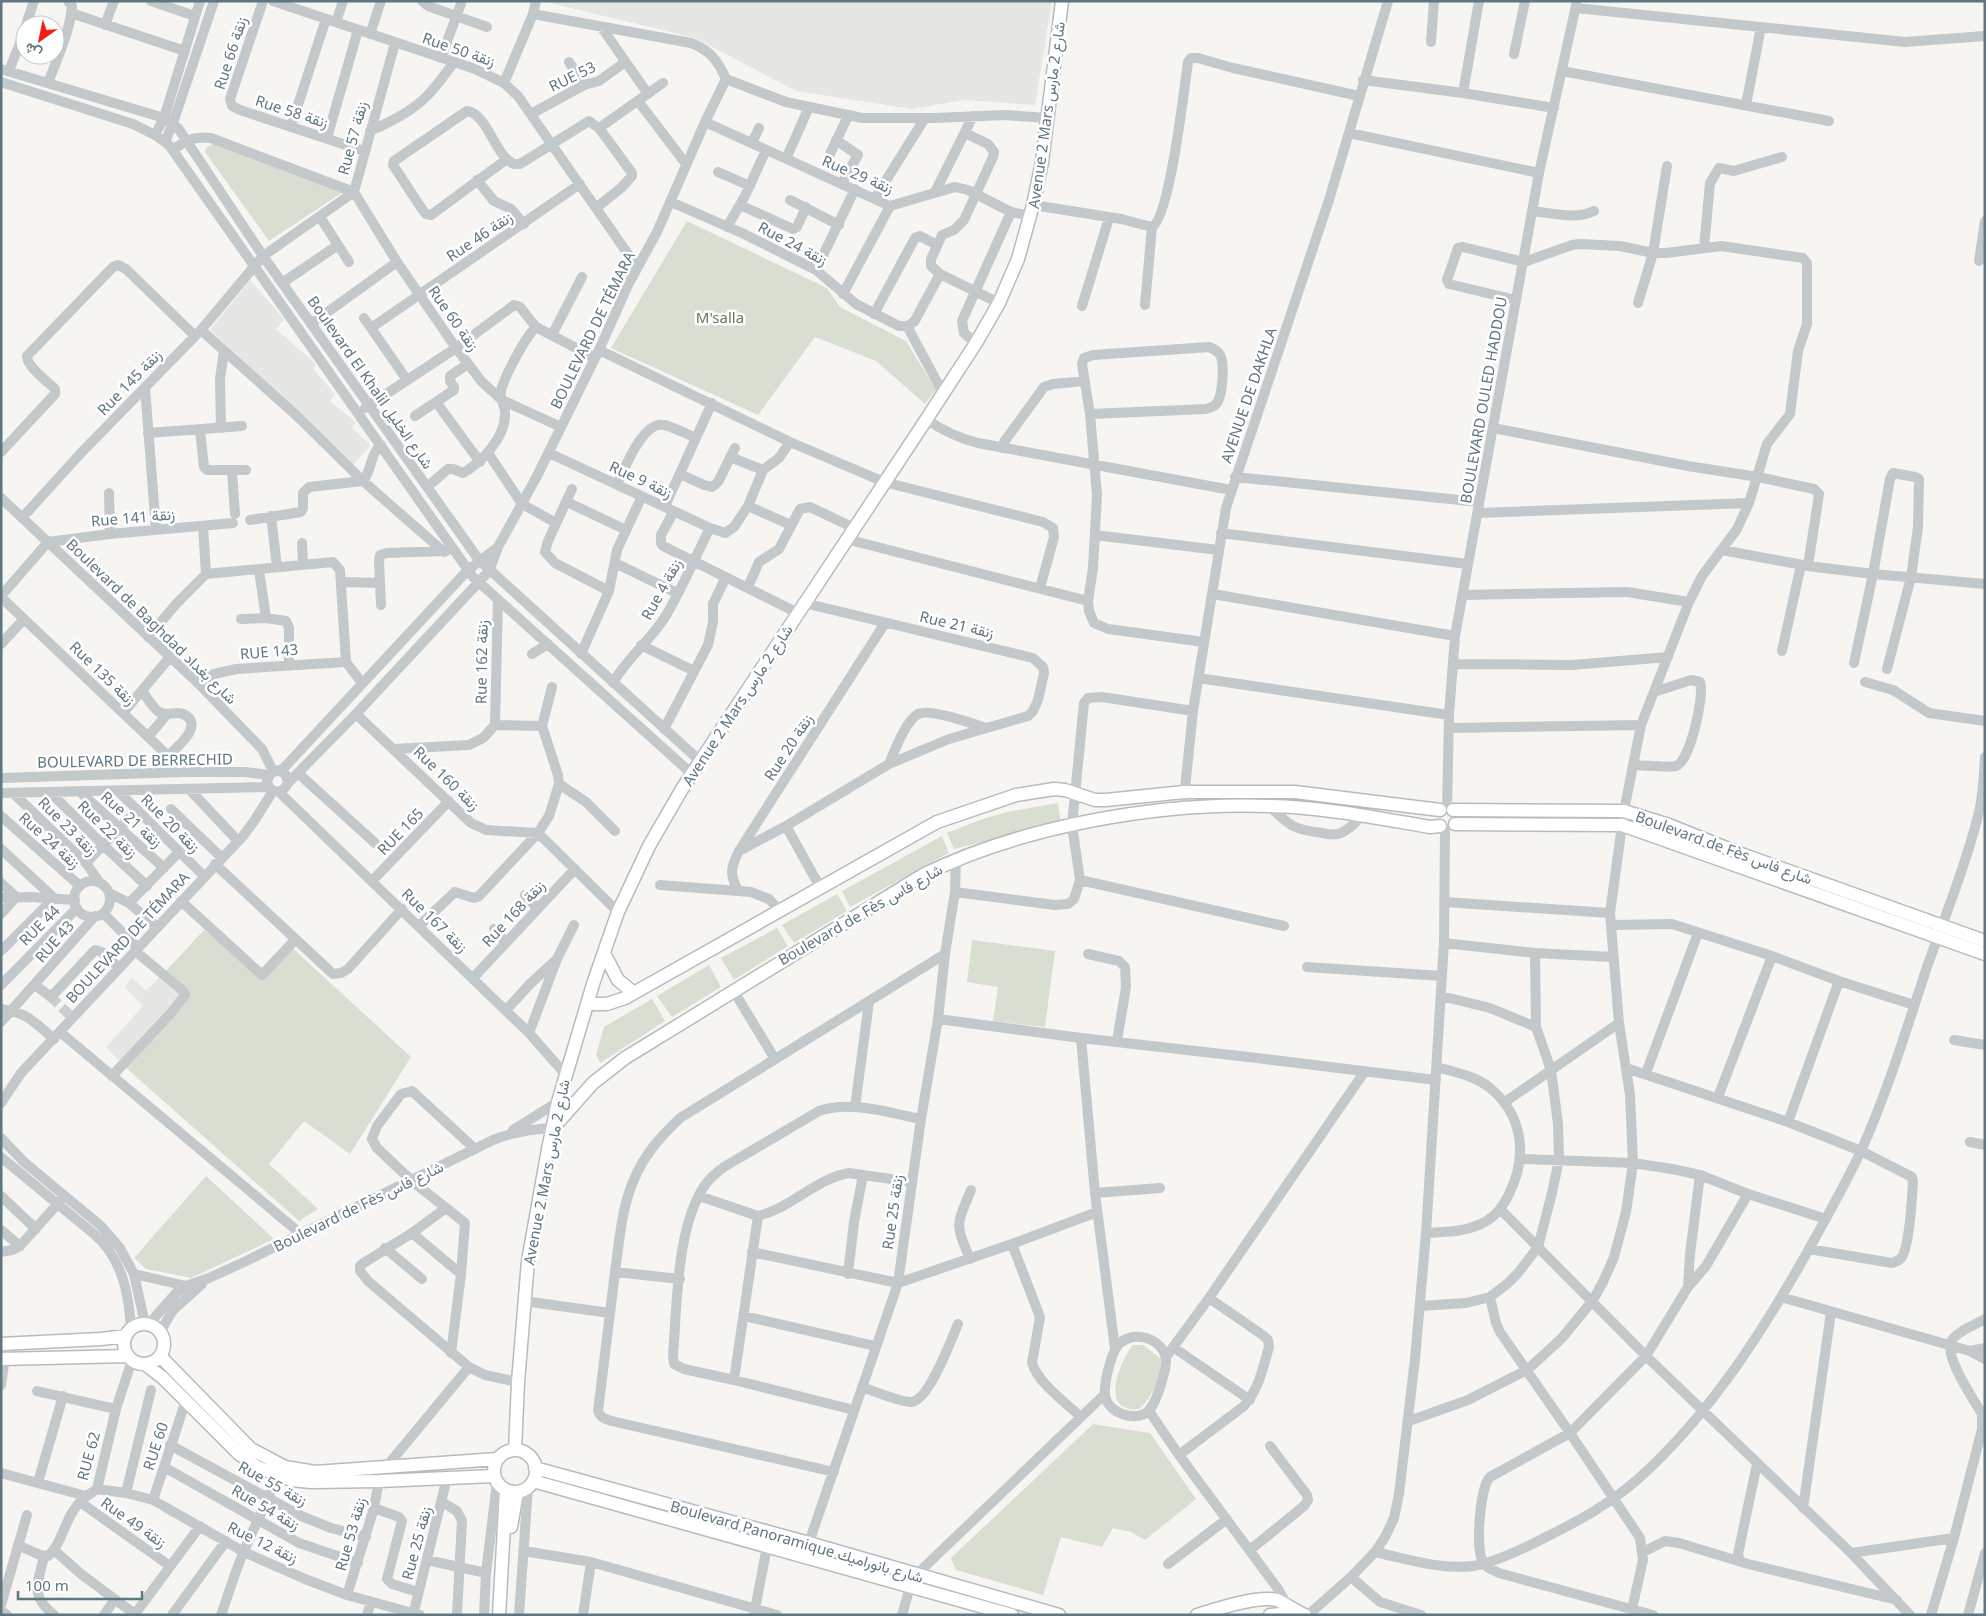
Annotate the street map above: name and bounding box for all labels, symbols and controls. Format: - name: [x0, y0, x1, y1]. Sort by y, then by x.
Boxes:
- street label: Rue 66 زنقة: [209, 14, 251, 92]
- north arrow: [15, 15, 65, 65]
- street label: Avenue 2 Mars شارع 2 مارس: [1023, 20, 1071, 210]
- street label: Rue 50 زنقة: [420, 27, 498, 71]
- text: ش: [20, 39, 45, 64]
- street label: RUE 53: [545, 56, 599, 96]
- street label: Rue 58 زنقة: [253, 90, 331, 132]
- street label: Rue 57 زنقة: [333, 99, 371, 177]
- street label: Rue 29 زنقة: [819, 150, 897, 198]
- street label: Rue 46 زنقة: [442, 207, 516, 265]
- street label: Rue 24 زنقة: [755, 216, 831, 270]
- street label: BOULEVARD DE TÉMARA: [545, 248, 639, 412]
- street label: Rue 60 زنقة: [424, 281, 484, 355]
- street label: Boulevard El Khalil شارع الخليل: [302, 292, 439, 474]
- street label: BOULEVARD OULED HADDOU: [1455, 295, 1511, 505]
- park label: M'salla: [696, 307, 744, 327]
- street label: AVENUE DE DAKHLA: [1215, 324, 1281, 465]
- street label: Rue 145 زنقة: [93, 345, 165, 419]
- street label: Rue 9 زنقة: [606, 456, 676, 502]
- street label: Rue 141 زنقة: [90, 503, 176, 531]
- street label: Boulevard de Baghdad شارع بغداد: [61, 534, 242, 710]
- street label: Rue 4 زنقة: [636, 555, 686, 623]
- street label: Rue 21 زنقة: [918, 606, 996, 642]
- street label: Rue 162 زنقة: [470, 620, 492, 704]
- street label: Avenue 2 Mars شارع 2 مارس: [677, 620, 798, 791]
- street label: Rue 135 زنقة: [66, 637, 140, 709]
- street label: RUE 143: [239, 638, 299, 664]
- street label: Rue 20 زنقة: [759, 710, 817, 784]
- street label: Rue 160 زنقة: [410, 742, 484, 814]
- street label: BOULEVARD DE BERRECHID: [37, 748, 233, 772]
- street label: Rue 21 زنقة: [97, 786, 167, 852]
- street label: Rue 20 زنقة: [137, 789, 205, 857]
- street label: Rue 23 زنقة: [34, 792, 102, 860]
- street label: Rue 22 زنقة: [74, 796, 142, 862]
- street label: RUE 165: [373, 803, 427, 859]
- street label: Boulevard de Fès شارع فاس: [1632, 806, 1815, 890]
- street label: Rue 24 زنقة: [15, 807, 85, 873]
- street label: Boulevard de Fès شارع فاس: [774, 859, 947, 971]
- street label: BOULEVARD DE TÉMARA: [61, 867, 194, 1007]
- street label: Rue 168 زنقة: [477, 875, 549, 951]
- street label: Rue 167 زنقة: [398, 884, 472, 956]
- street label: RUE 44: [14, 900, 64, 950]
- street label: RUE 43: [30, 916, 78, 966]
- street label: Avenue 2 Mars شارع 2 مارس: [518, 1077, 576, 1267]
- street label: Boulevard de Fès شارع فاس: [270, 1156, 447, 1258]
- street label: Rue 25 زنقة: [877, 1173, 907, 1251]
- street label: RUE 60: [138, 1419, 172, 1473]
- street label: RUE 62: [72, 1429, 104, 1483]
- street label: Rue 55 زنقة: [235, 1456, 311, 1510]
- street label: Rue 54 زنقة: [228, 1479, 304, 1535]
- street label: Rue 49 زنقة: [97, 1492, 171, 1552]
- street label: Rue 53 زنقة: [330, 1495, 370, 1573]
- street label: Boulevard Panoramique شارع بانوراميك: [668, 1495, 926, 1589]
- street label: Rue 25 زنقة: [397, 1504, 435, 1582]
- street label: Rue 12 زنقة: [225, 1516, 301, 1568]
- scale bar: [18, 1568, 141, 1600]
- text: 100 m: [25, 1575, 69, 1595]

